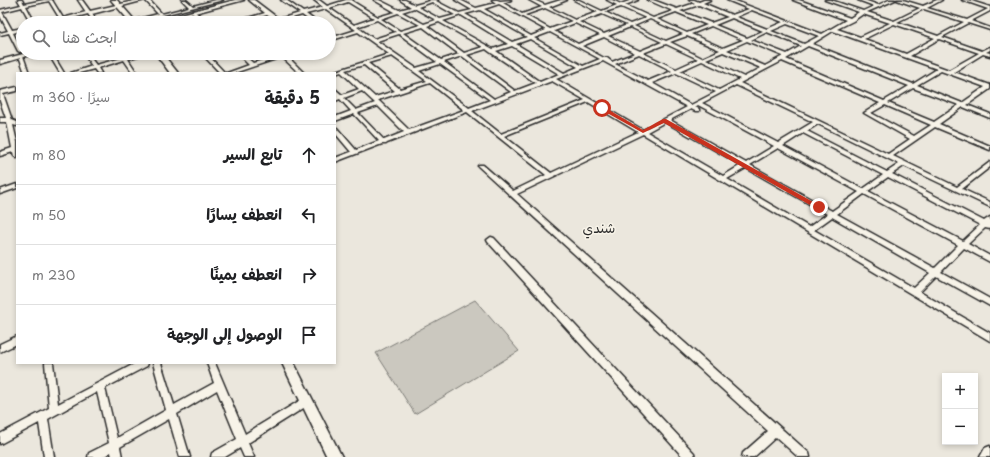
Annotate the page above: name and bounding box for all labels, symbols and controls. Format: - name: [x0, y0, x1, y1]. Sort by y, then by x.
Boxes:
- search box: [16, 16, 336, 60]
- text: ابحث هنا: [62, 25, 117, 48]
- icon: search: [30, 27, 52, 49]
- text: 5 دقيقة: [264, 84, 320, 110]
- text: سيرًا · 360 m: [32, 87, 110, 106]
- route start: [593, 99, 611, 117]
- text: تابع السير: [224, 142, 282, 165]
- icon: ahead: [298, 144, 320, 166]
- text: 80 m: [32, 145, 66, 164]
- route end: [810, 198, 828, 216]
- text: انعطف يسارًا: [206, 202, 282, 225]
- icon: left: [298, 204, 320, 226]
- text: 50 m: [32, 205, 66, 224]
- district label: شندي: [583, 217, 615, 239]
- text: انعطف يمينًا: [210, 262, 282, 285]
- icon: right: [298, 264, 320, 286]
- text: 230 m: [32, 265, 75, 284]
- text: الوصول إلى الوجهة: [167, 322, 282, 345]
- icon: arrive: [298, 324, 320, 346]
- map controls: [942, 373, 978, 445]
- button: +: [942, 373, 978, 409]
- button: −: [942, 409, 978, 445]

